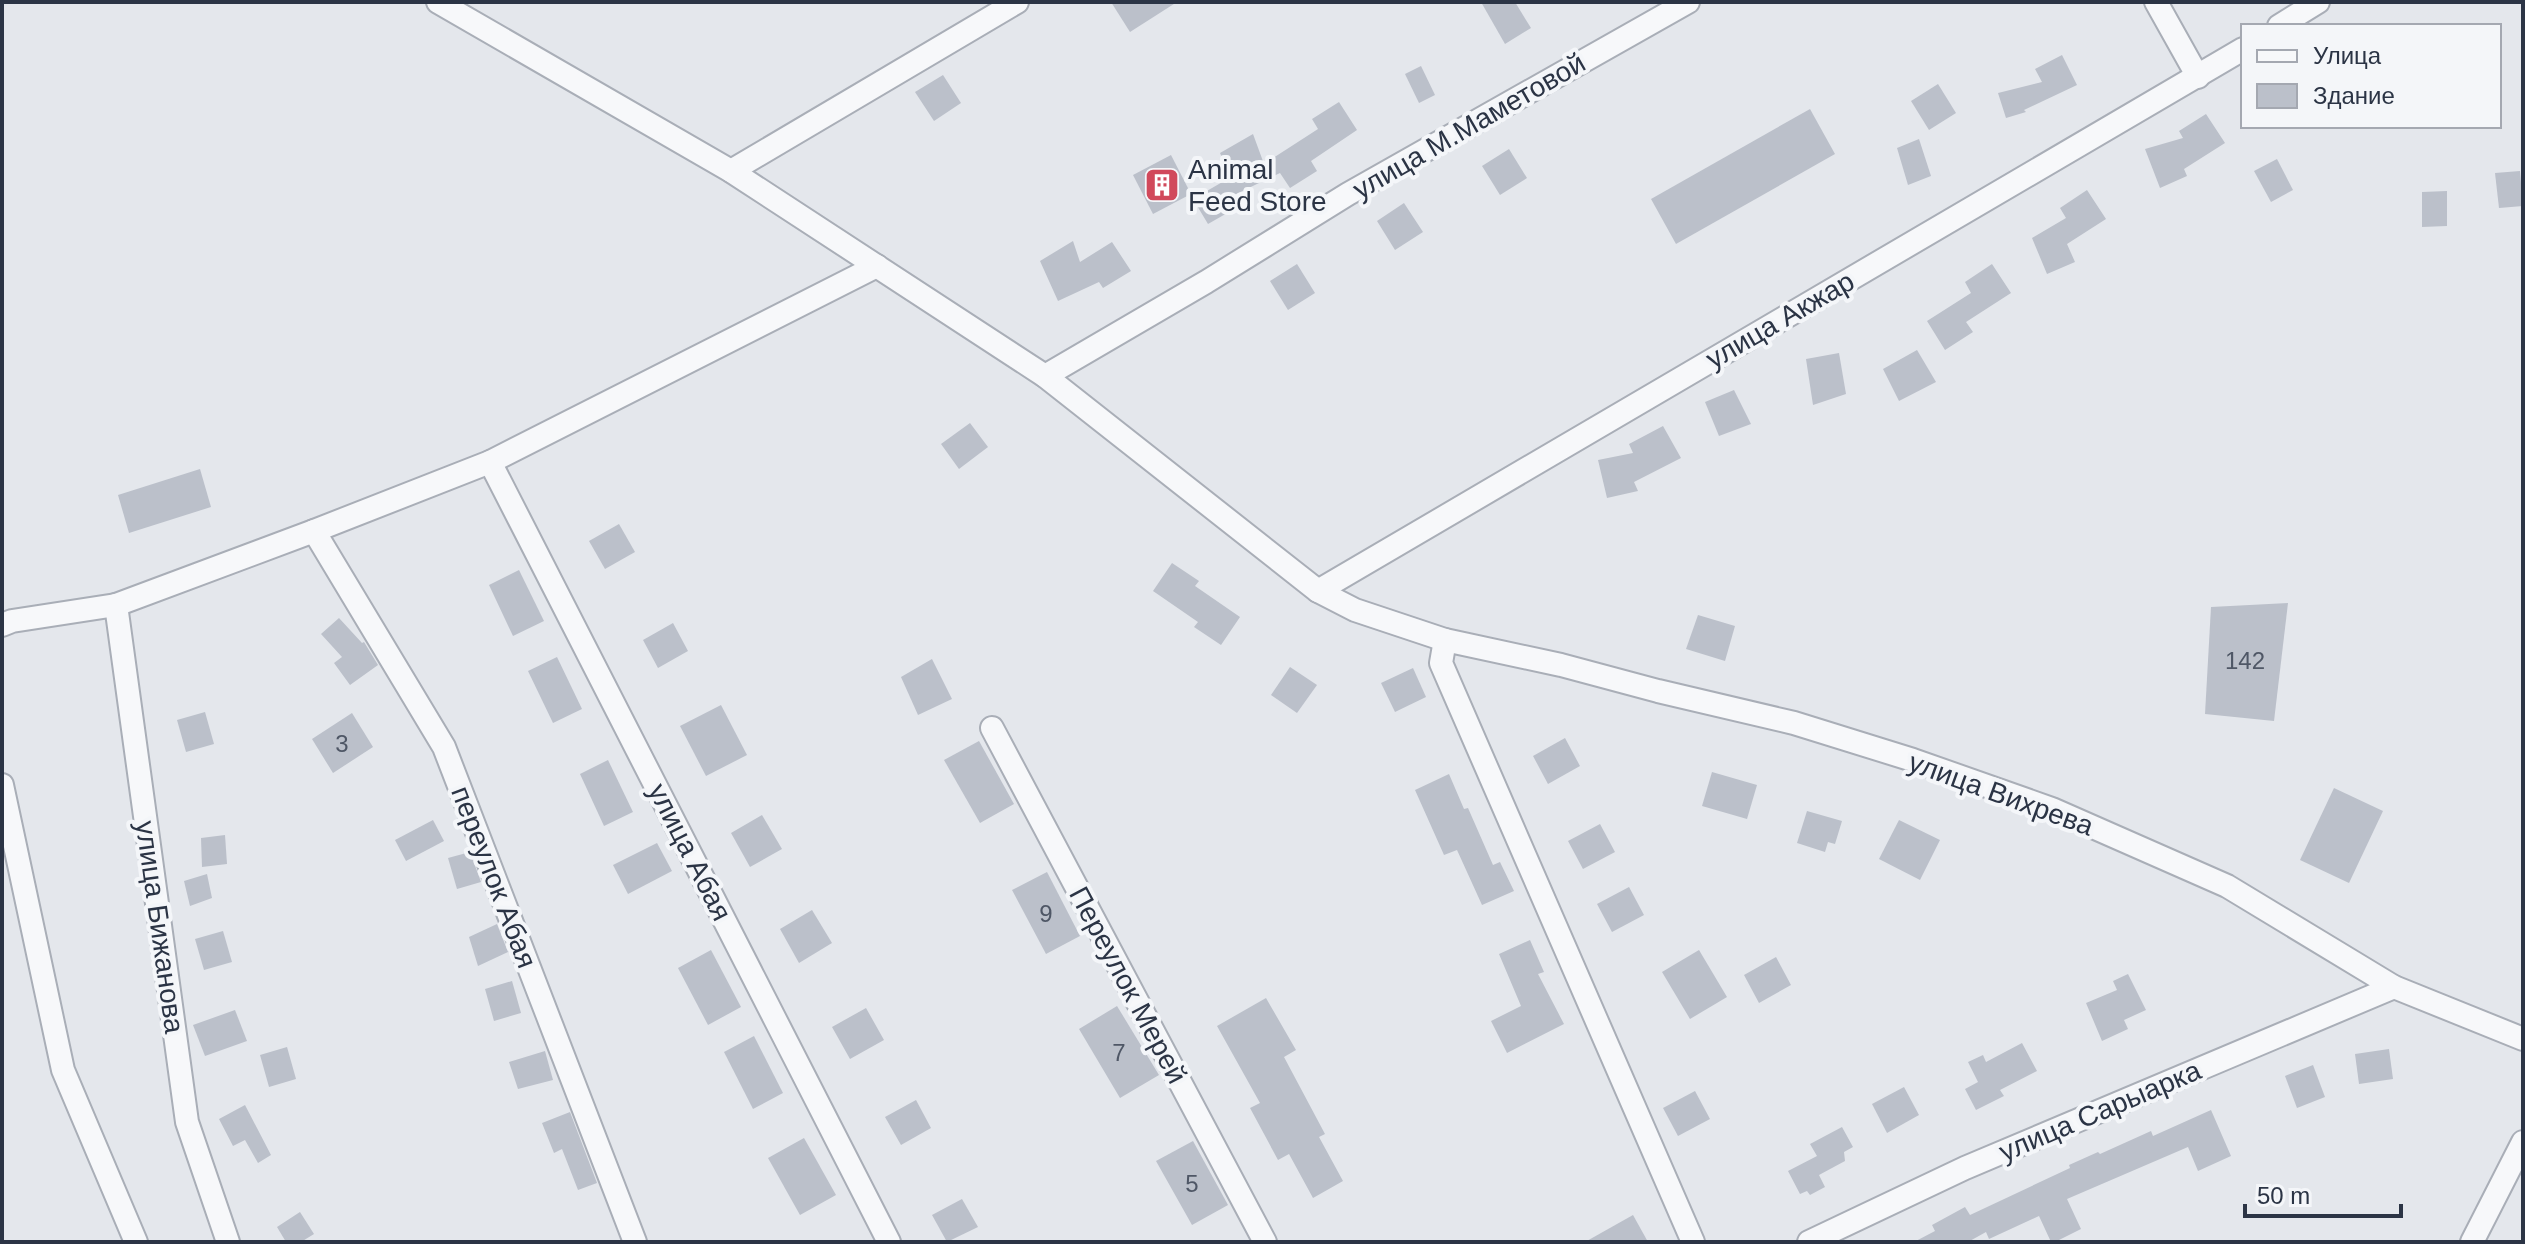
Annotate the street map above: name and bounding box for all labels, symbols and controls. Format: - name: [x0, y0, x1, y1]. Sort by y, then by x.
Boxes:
- legend: [2241, 24, 2501, 128]
- text: Улица: [2313, 42, 2382, 69]
- street label: улица М.Маметовой: [1347, 47, 1591, 205]
- text: Здание: [2313, 82, 2395, 109]
- place label: Animal Feed Store: [1188, 154, 1327, 217]
- building icon: Animal Feed Store: [1143, 166, 1181, 204]
- street label: улица Акжар: [1701, 265, 1859, 375]
- house number: 142: [2225, 647, 2265, 674]
- house number: 3: [335, 730, 349, 757]
- street label: улица Вихрева: [1904, 746, 2098, 842]
- street label: улица Абая: [642, 778, 738, 926]
- street label: переулок Абая: [445, 782, 543, 972]
- street label: улица Бижанова: [130, 819, 190, 1036]
- street label: Переулок Мерей: [1063, 881, 1193, 1089]
- house number: 9: [1039, 900, 1053, 927]
- house number: 7: [1112, 1039, 1126, 1066]
- street label: улица Сарыарка: [1994, 1054, 2206, 1167]
- scale bar: [2245, 1168, 2401, 1218]
- house number: 5: [1185, 1170, 1199, 1197]
- text: 50 m: [2257, 1182, 2310, 1209]

